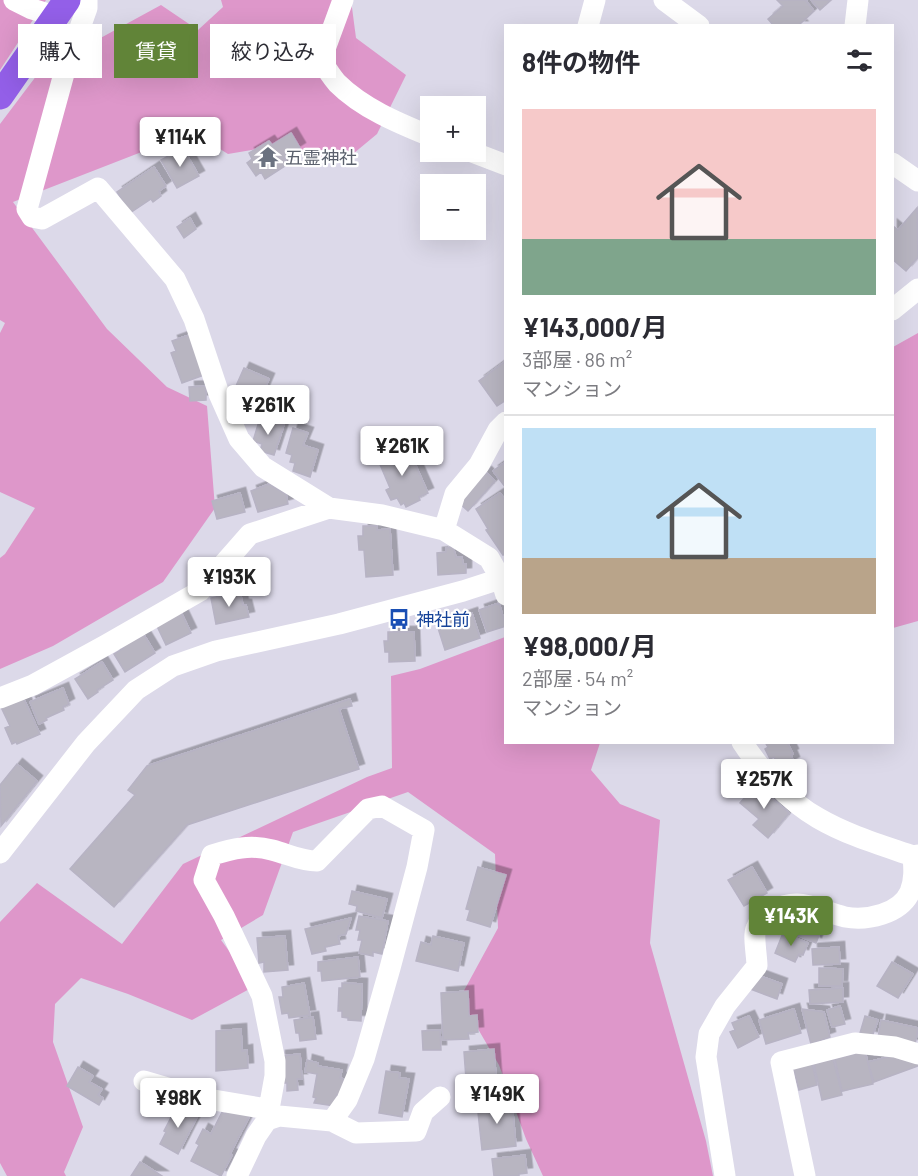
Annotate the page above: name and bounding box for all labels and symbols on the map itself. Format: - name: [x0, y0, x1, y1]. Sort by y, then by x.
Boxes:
- pin: ¥114K: [138, 117, 222, 168]
- temple icon: 五霊神社: [256, 145, 280, 169]
- place label: 五霊神社: [285, 146, 357, 168]
- pin: ¥261K: [226, 385, 310, 436]
- pin: ¥261K: [360, 426, 444, 477]
- pin: ¥193K: [187, 557, 271, 608]
- bus stop icon: 神社前: [387, 607, 411, 631]
- place label: 神社前: [416, 608, 470, 630]
- pin: ¥257K: [722, 759, 806, 810]
- pin: ¥143K: [749, 896, 833, 947]
- pin: ¥149K: [455, 1074, 539, 1125]
- pin: ¥98K: [142, 1078, 214, 1129]

